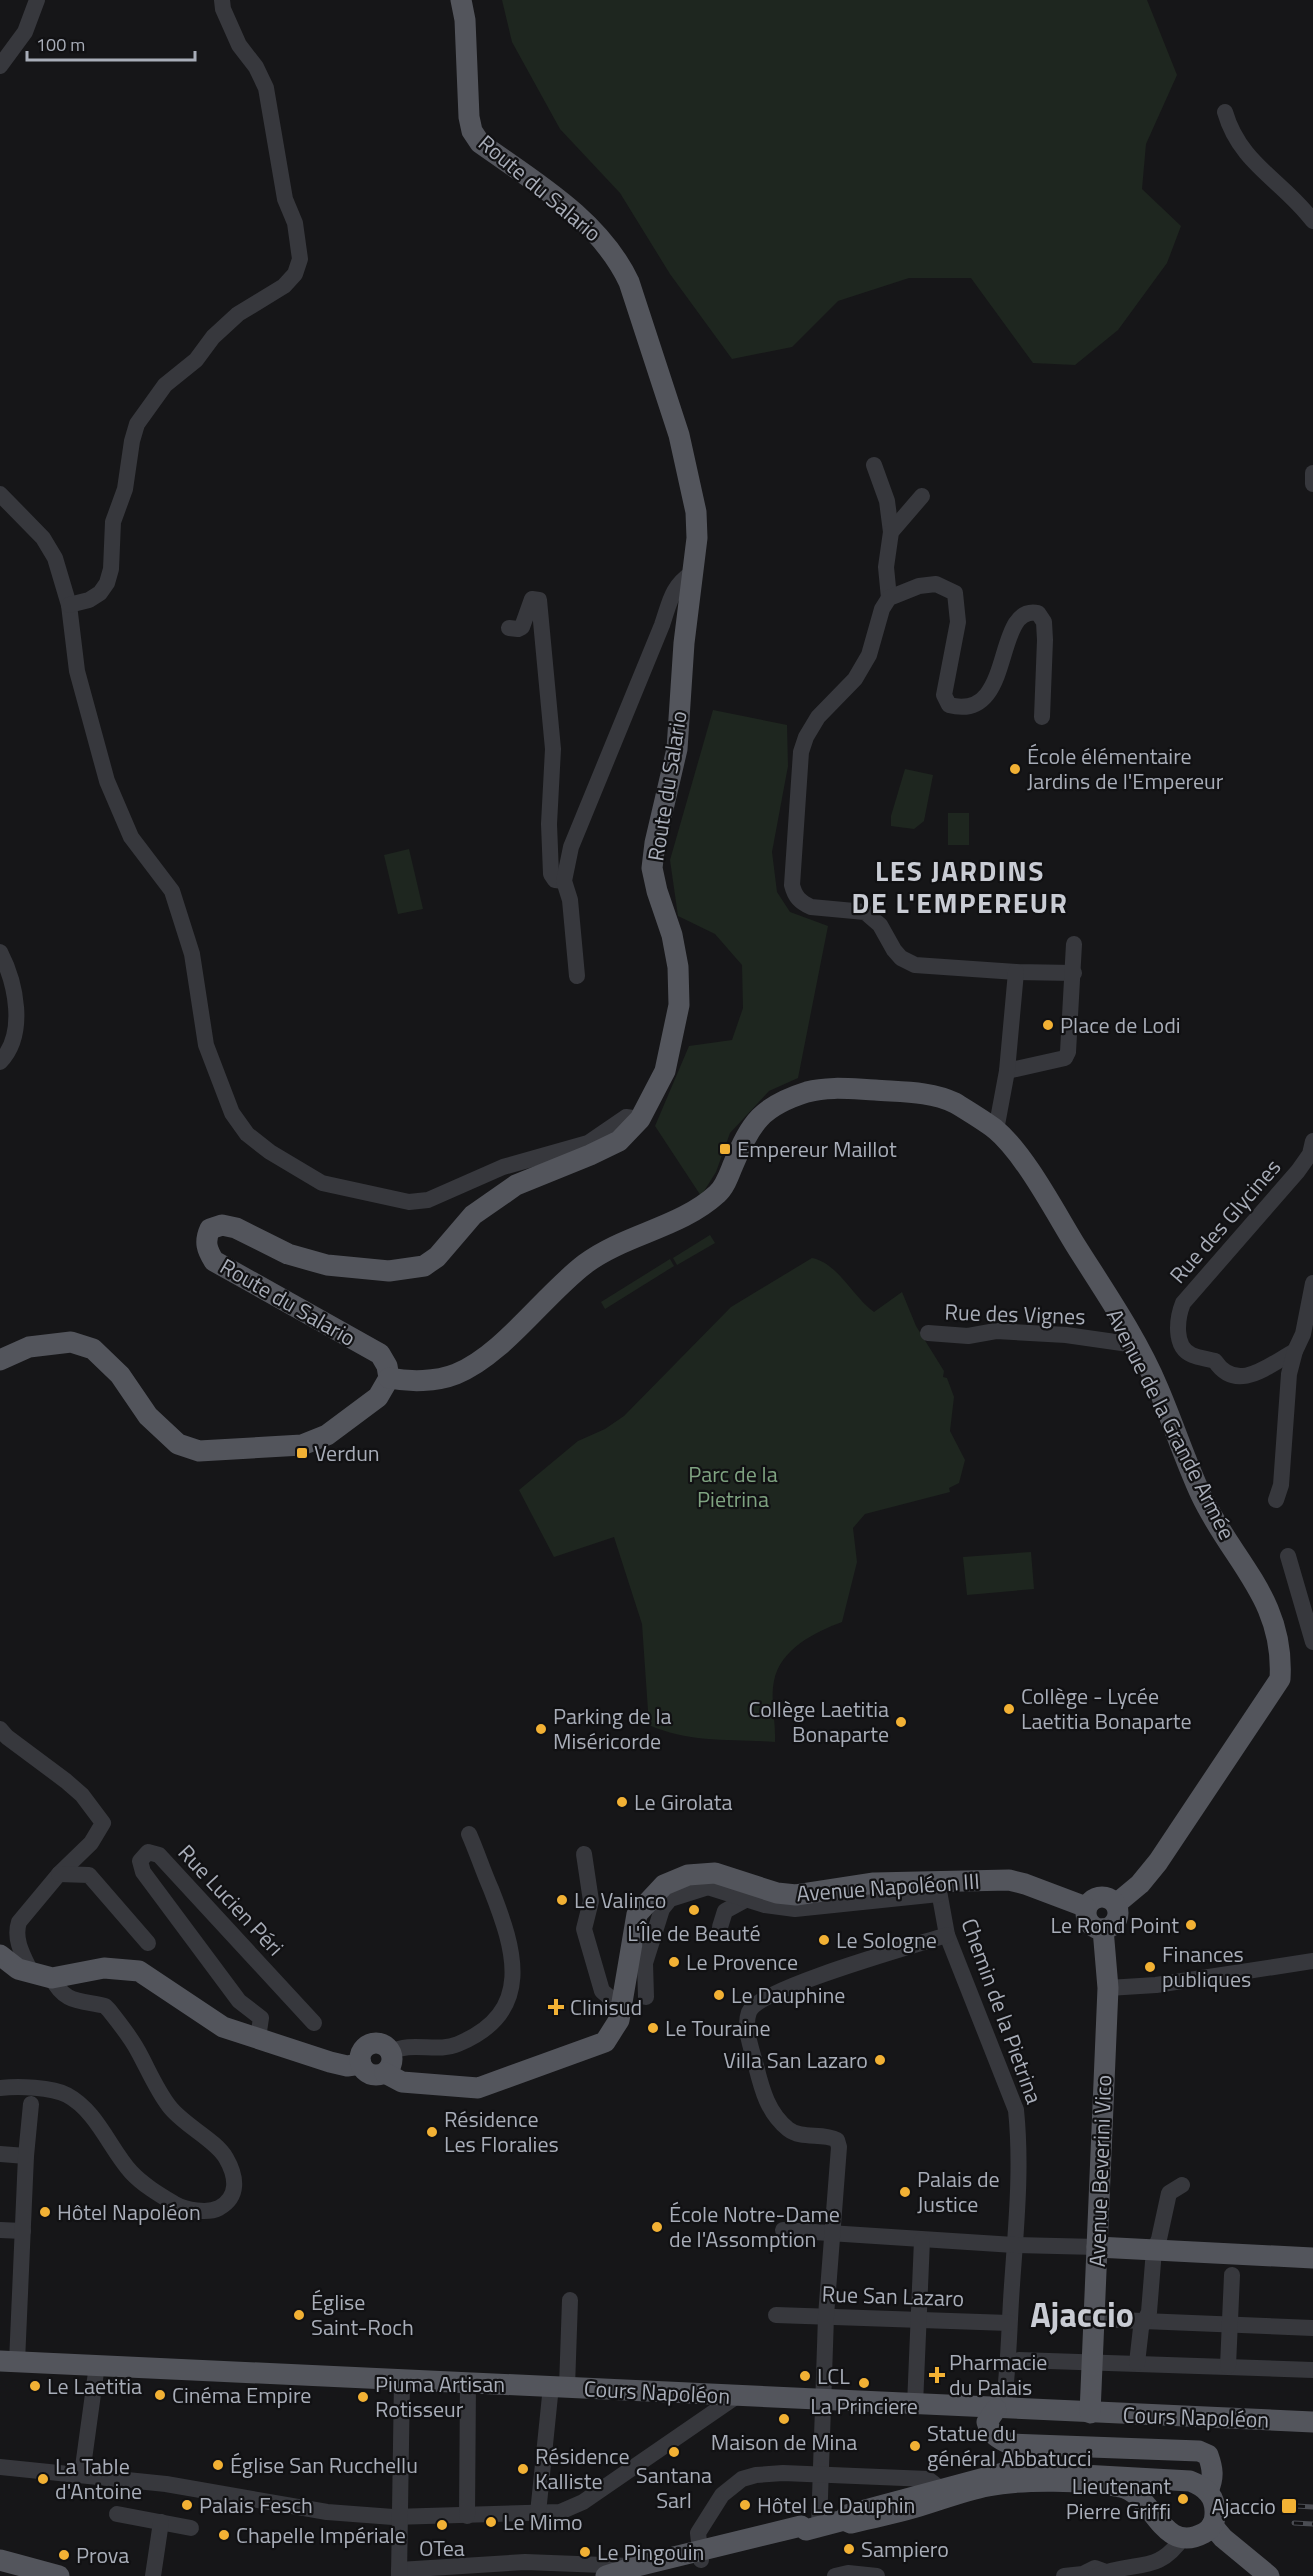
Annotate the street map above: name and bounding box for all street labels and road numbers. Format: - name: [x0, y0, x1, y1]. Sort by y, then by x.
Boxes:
- street label: Route du Salario: [471, 126, 609, 250]
- street label: Route du Salario: [638, 708, 696, 864]
- street label: Rue des Glycines: [1161, 1151, 1289, 1291]
- street label: Route du Salario: [214, 1249, 362, 1355]
- street label: Rue des Vignes: [944, 1295, 1086, 1333]
- street label: Avenue de la Grande Armée: [1098, 1303, 1244, 1545]
- street label: Rue Lucien Péri: [170, 1837, 292, 1963]
- street label: Avenue Napoléon III: [795, 1864, 981, 1910]
- street label: Chemin de la Pietrina: [953, 1913, 1051, 2109]
- street label: Avenue Beverini Vico: [1080, 2074, 1120, 2268]
- street label: Rue San Lazaro: [821, 2277, 965, 2315]
- street label: Cours Napoléon: [583, 2371, 731, 2413]
- street label: Cours Napoléon: [1122, 2397, 1270, 2437]

